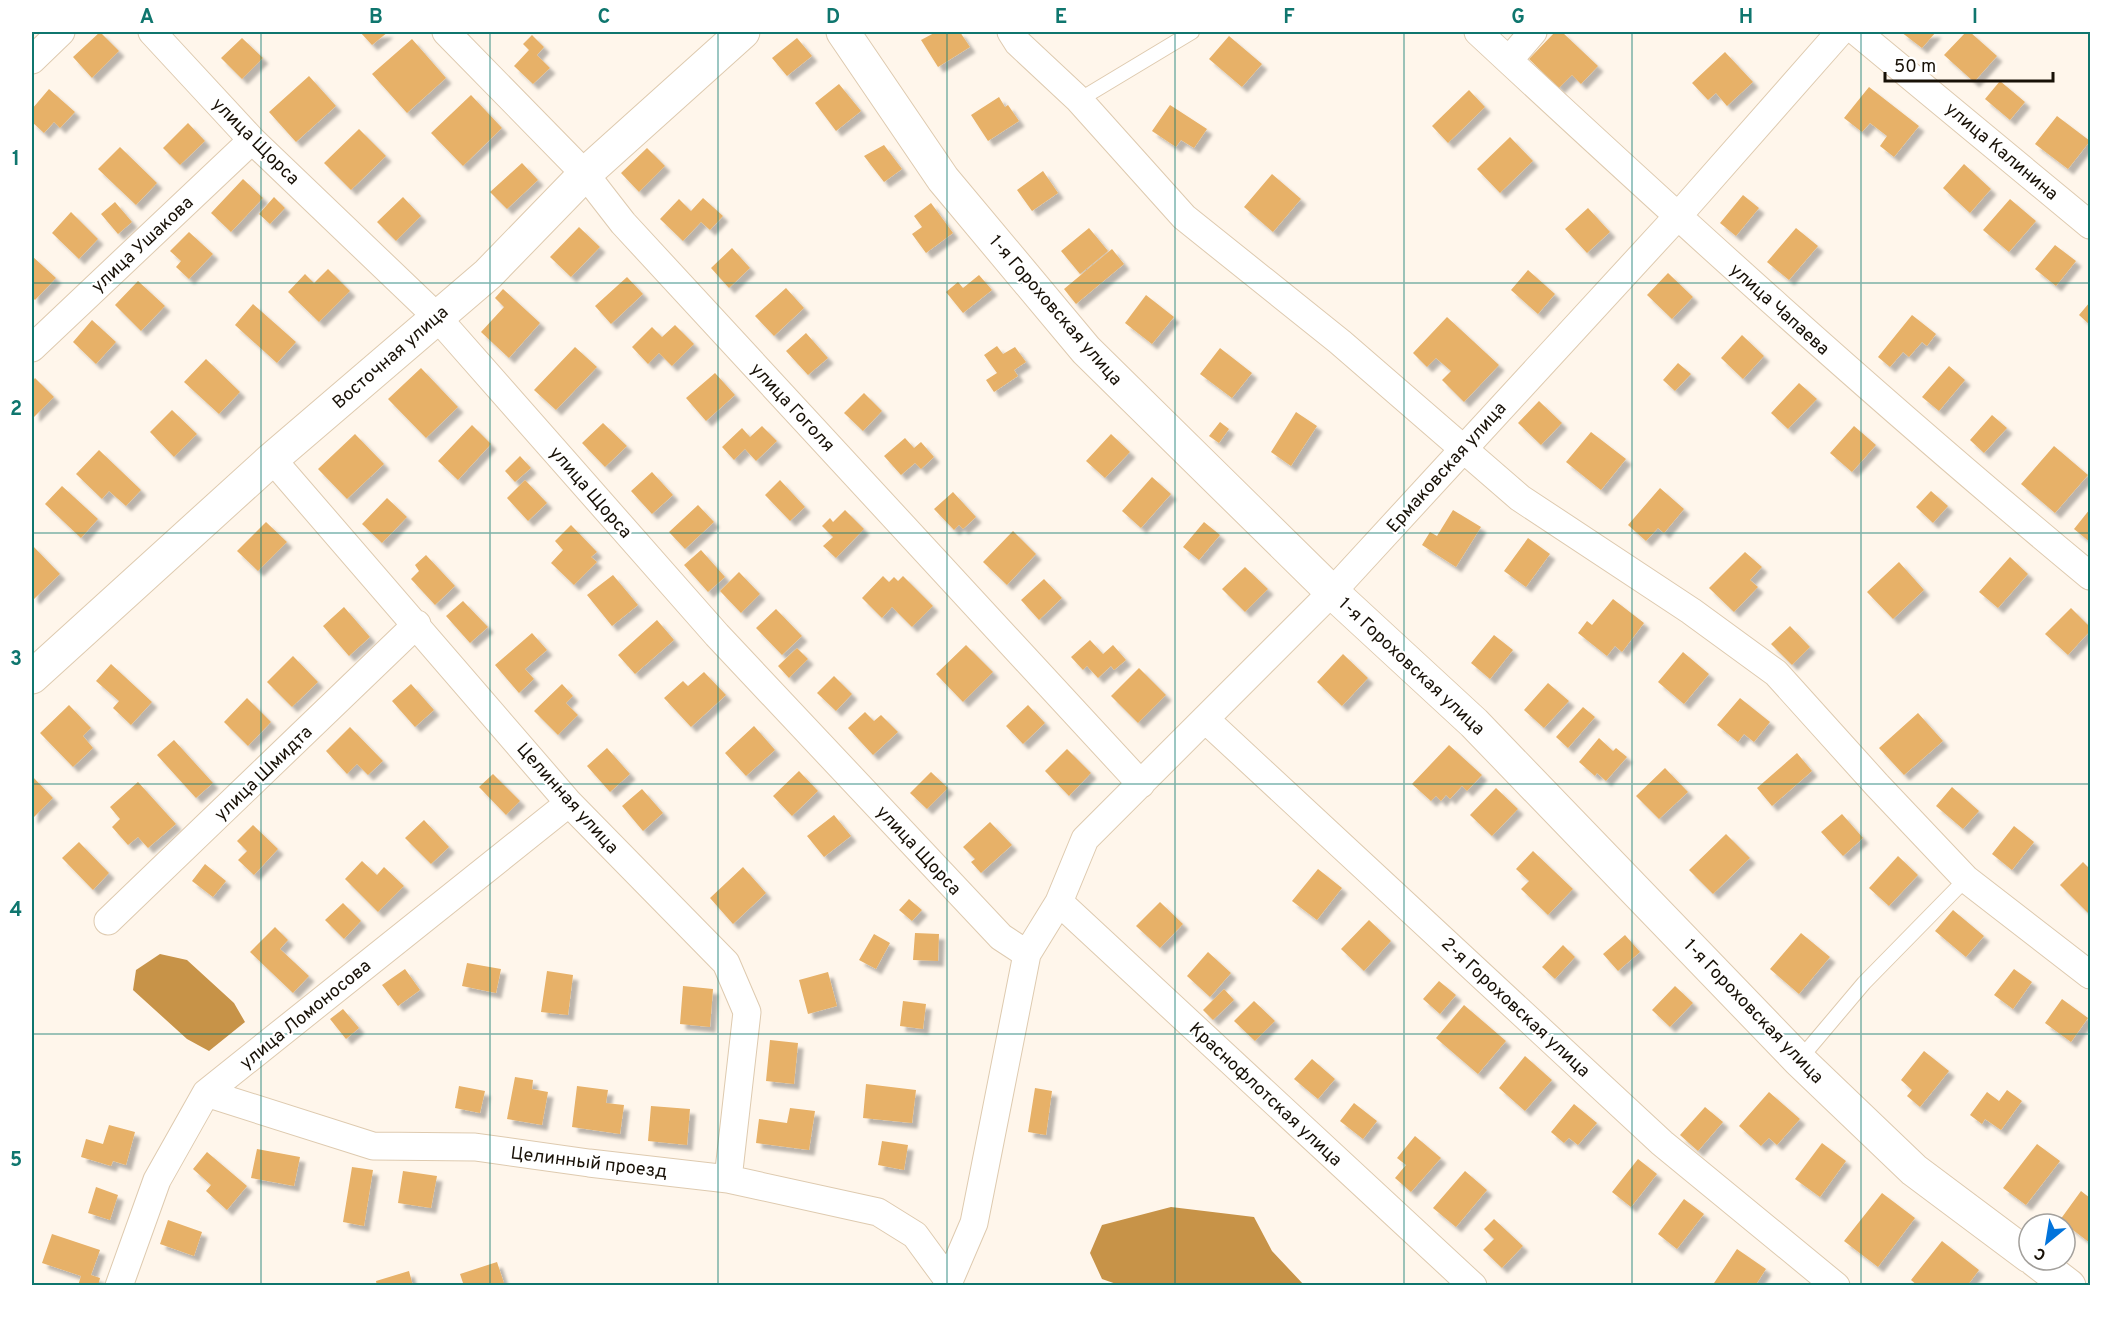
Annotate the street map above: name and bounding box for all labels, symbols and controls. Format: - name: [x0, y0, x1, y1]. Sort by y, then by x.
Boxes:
- text: A: [140, 5, 154, 31]
- text: B: [369, 5, 383, 31]
- text: C: [598, 5, 610, 31]
- text: D: [826, 5, 840, 31]
- text: E: [1055, 5, 1067, 31]
- text: F: [1283, 5, 1295, 31]
- text: G: [1511, 5, 1525, 31]
- text: H: [1739, 5, 1753, 31]
- text: I: [1972, 5, 1978, 31]
- scale bar: [1885, 45, 2053, 83]
- text: 50 m: [1894, 56, 1936, 79]
- street label: улица Щорса: [206, 93, 304, 191]
- street label: улица Калинина: [1940, 98, 2062, 206]
- text: 1: [12, 147, 20, 173]
- street label: улица Ушакова: [87, 192, 199, 298]
- street label: 1-я Гороховская улица: [983, 231, 1127, 391]
- street label: улица Чапаева: [1724, 259, 1834, 361]
- street label: Восточная улица: [328, 301, 454, 415]
- street label: улица Гоголя: [745, 359, 839, 457]
- text: 2: [10, 397, 22, 423]
- street label: Ермаковская улица: [1382, 398, 1512, 538]
- street label: улица Щорса: [544, 442, 636, 544]
- street label: 1-я Гороховская улица: [1333, 593, 1489, 741]
- text: 3: [10, 647, 22, 673]
- street label: улица Шмидта: [210, 722, 318, 827]
- street label: Целинная улица: [511, 739, 623, 859]
- street label: улица Щорса: [870, 801, 965, 901]
- text: 4: [10, 898, 22, 924]
- street label: 2-я Гороховская улица: [1436, 933, 1594, 1083]
- street label: 1-я Гороховская улица: [1678, 935, 1828, 1089]
- street label: улица Ломоносова: [236, 955, 376, 1075]
- street label: Краснофлотская улица: [1184, 1018, 1346, 1172]
- street label: Целинный проезд: [509, 1142, 668, 1185]
- text: 5: [10, 1148, 22, 1174]
- north arrow: [2017, 1212, 2077, 1272]
- text: С: [2031, 1242, 2050, 1264]

